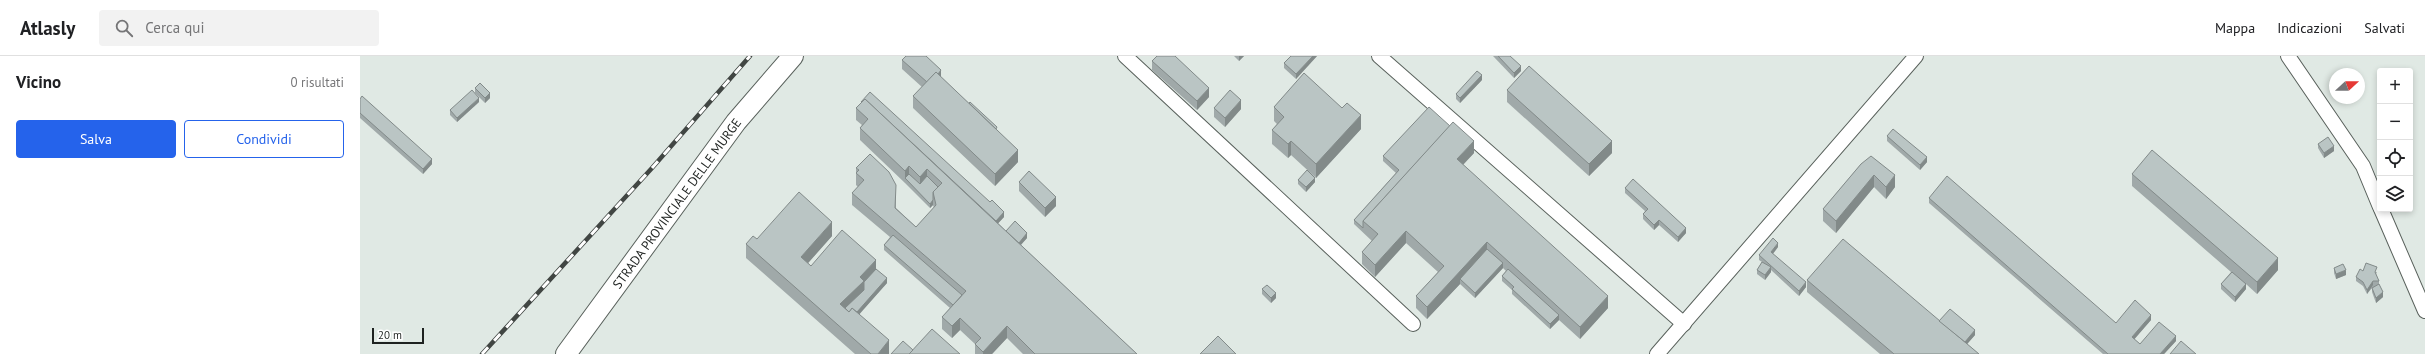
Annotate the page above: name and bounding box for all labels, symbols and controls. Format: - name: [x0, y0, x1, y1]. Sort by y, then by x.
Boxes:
- search box: [99, 10, 379, 46]
- text: Atlasly: [20, 16, 75, 40]
- icon: search: [113, 17, 135, 39]
- text: Cerca qui: [145, 18, 204, 37]
- text: Mappa: [2215, 19, 2255, 37]
- text: Indicazioni: [2277, 19, 2342, 37]
- text: Salvati: [2364, 19, 2405, 37]
- north arrow: [2329, 68, 2365, 104]
- map controls: [2377, 68, 2413, 212]
- button: +: [2377, 68, 2413, 104]
- text: Vicino: [16, 71, 61, 93]
- text: 0 risultati: [291, 74, 344, 91]
- button: −: [2377, 104, 2413, 140]
- street label: STRADA PROVINCIALE DELLE MURGE: [609, 115, 745, 292]
- button: Salva: [16, 120, 176, 158]
- button: Condividi: [184, 120, 344, 158]
- button: locate: [2377, 140, 2413, 176]
- button: layers: [2377, 176, 2413, 212]
- scale bar: [372, 326, 424, 345]
- text: 20 m: [378, 328, 402, 342]

